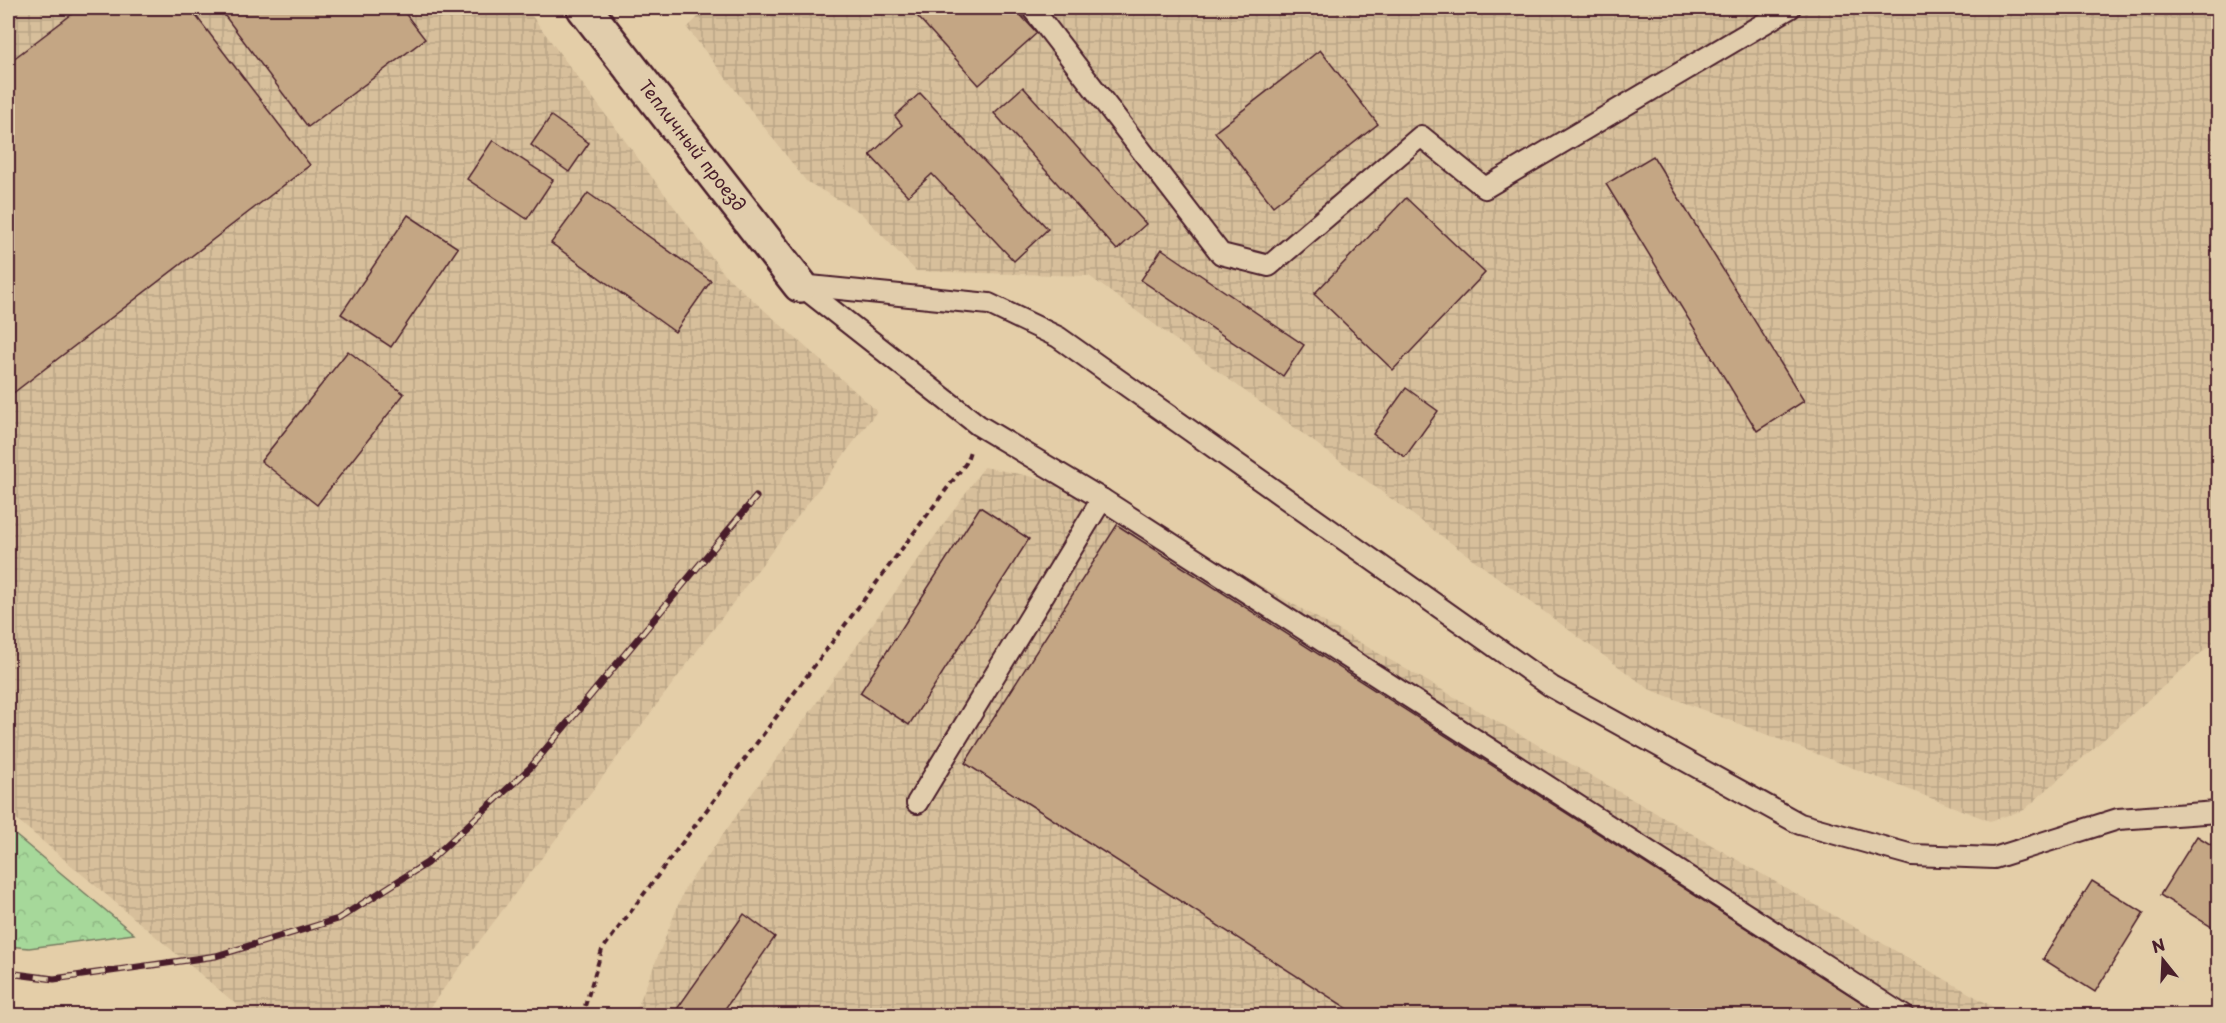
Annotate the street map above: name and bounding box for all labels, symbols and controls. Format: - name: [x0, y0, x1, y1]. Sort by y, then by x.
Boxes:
- street label: Тепличный проезд: [633, 73, 753, 217]
- north arrow: [2133, 930, 2193, 990]
- text: N: [2148, 931, 2168, 958]

